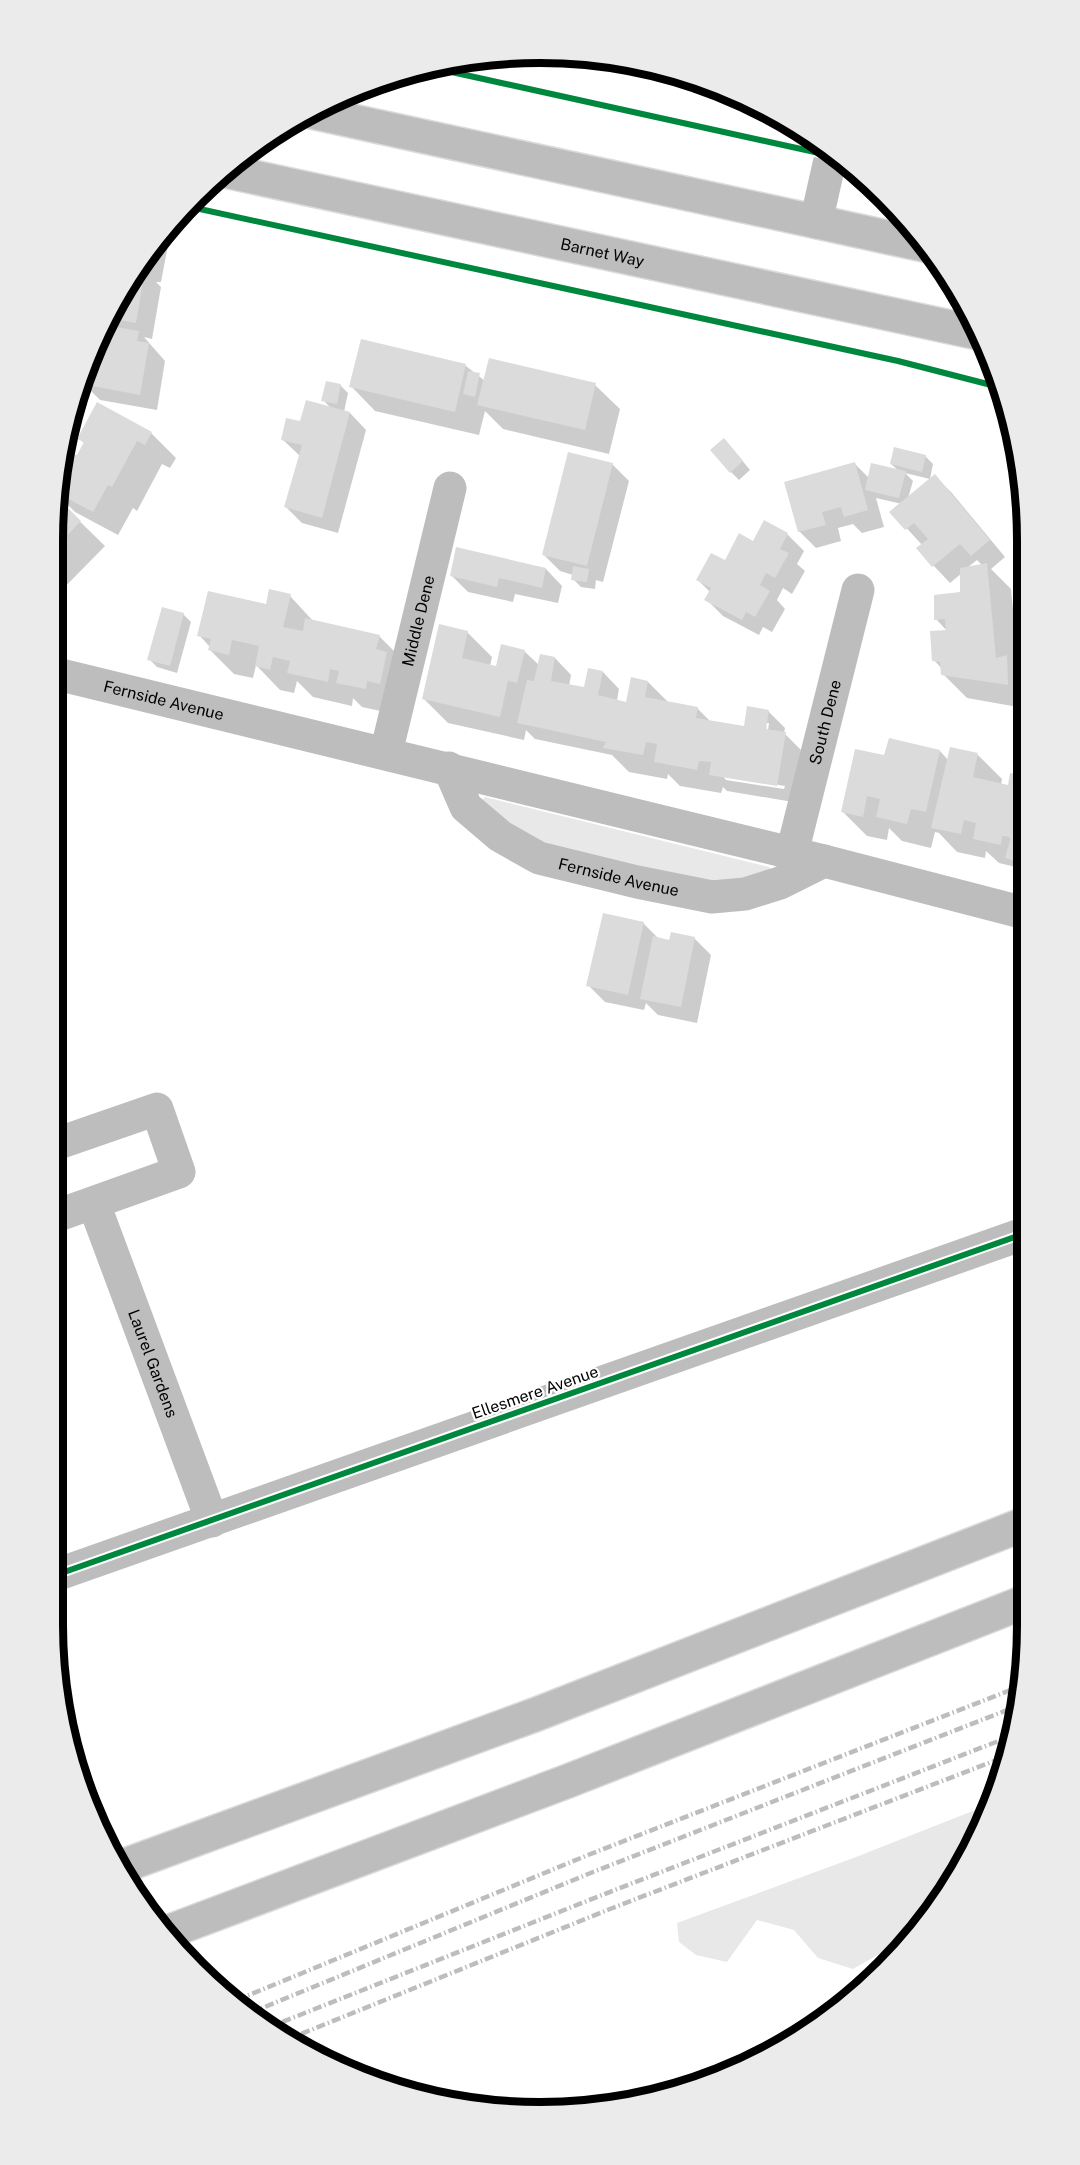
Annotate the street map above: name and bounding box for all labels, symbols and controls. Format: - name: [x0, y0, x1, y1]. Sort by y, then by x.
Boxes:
- street label: Barnet Way: [559, 234, 646, 271]
- street label: Middle Dene: [398, 573, 439, 668]
- street label: Fernside Avenue: [102, 677, 226, 724]
- street label: South Dene: [806, 678, 845, 767]
- street label: Fernside Avenue: [556, 854, 681, 900]
- street label: Laurel Gardens: [124, 1307, 182, 1420]
- street label: Ellesmere Avenue: [469, 1362, 601, 1423]

